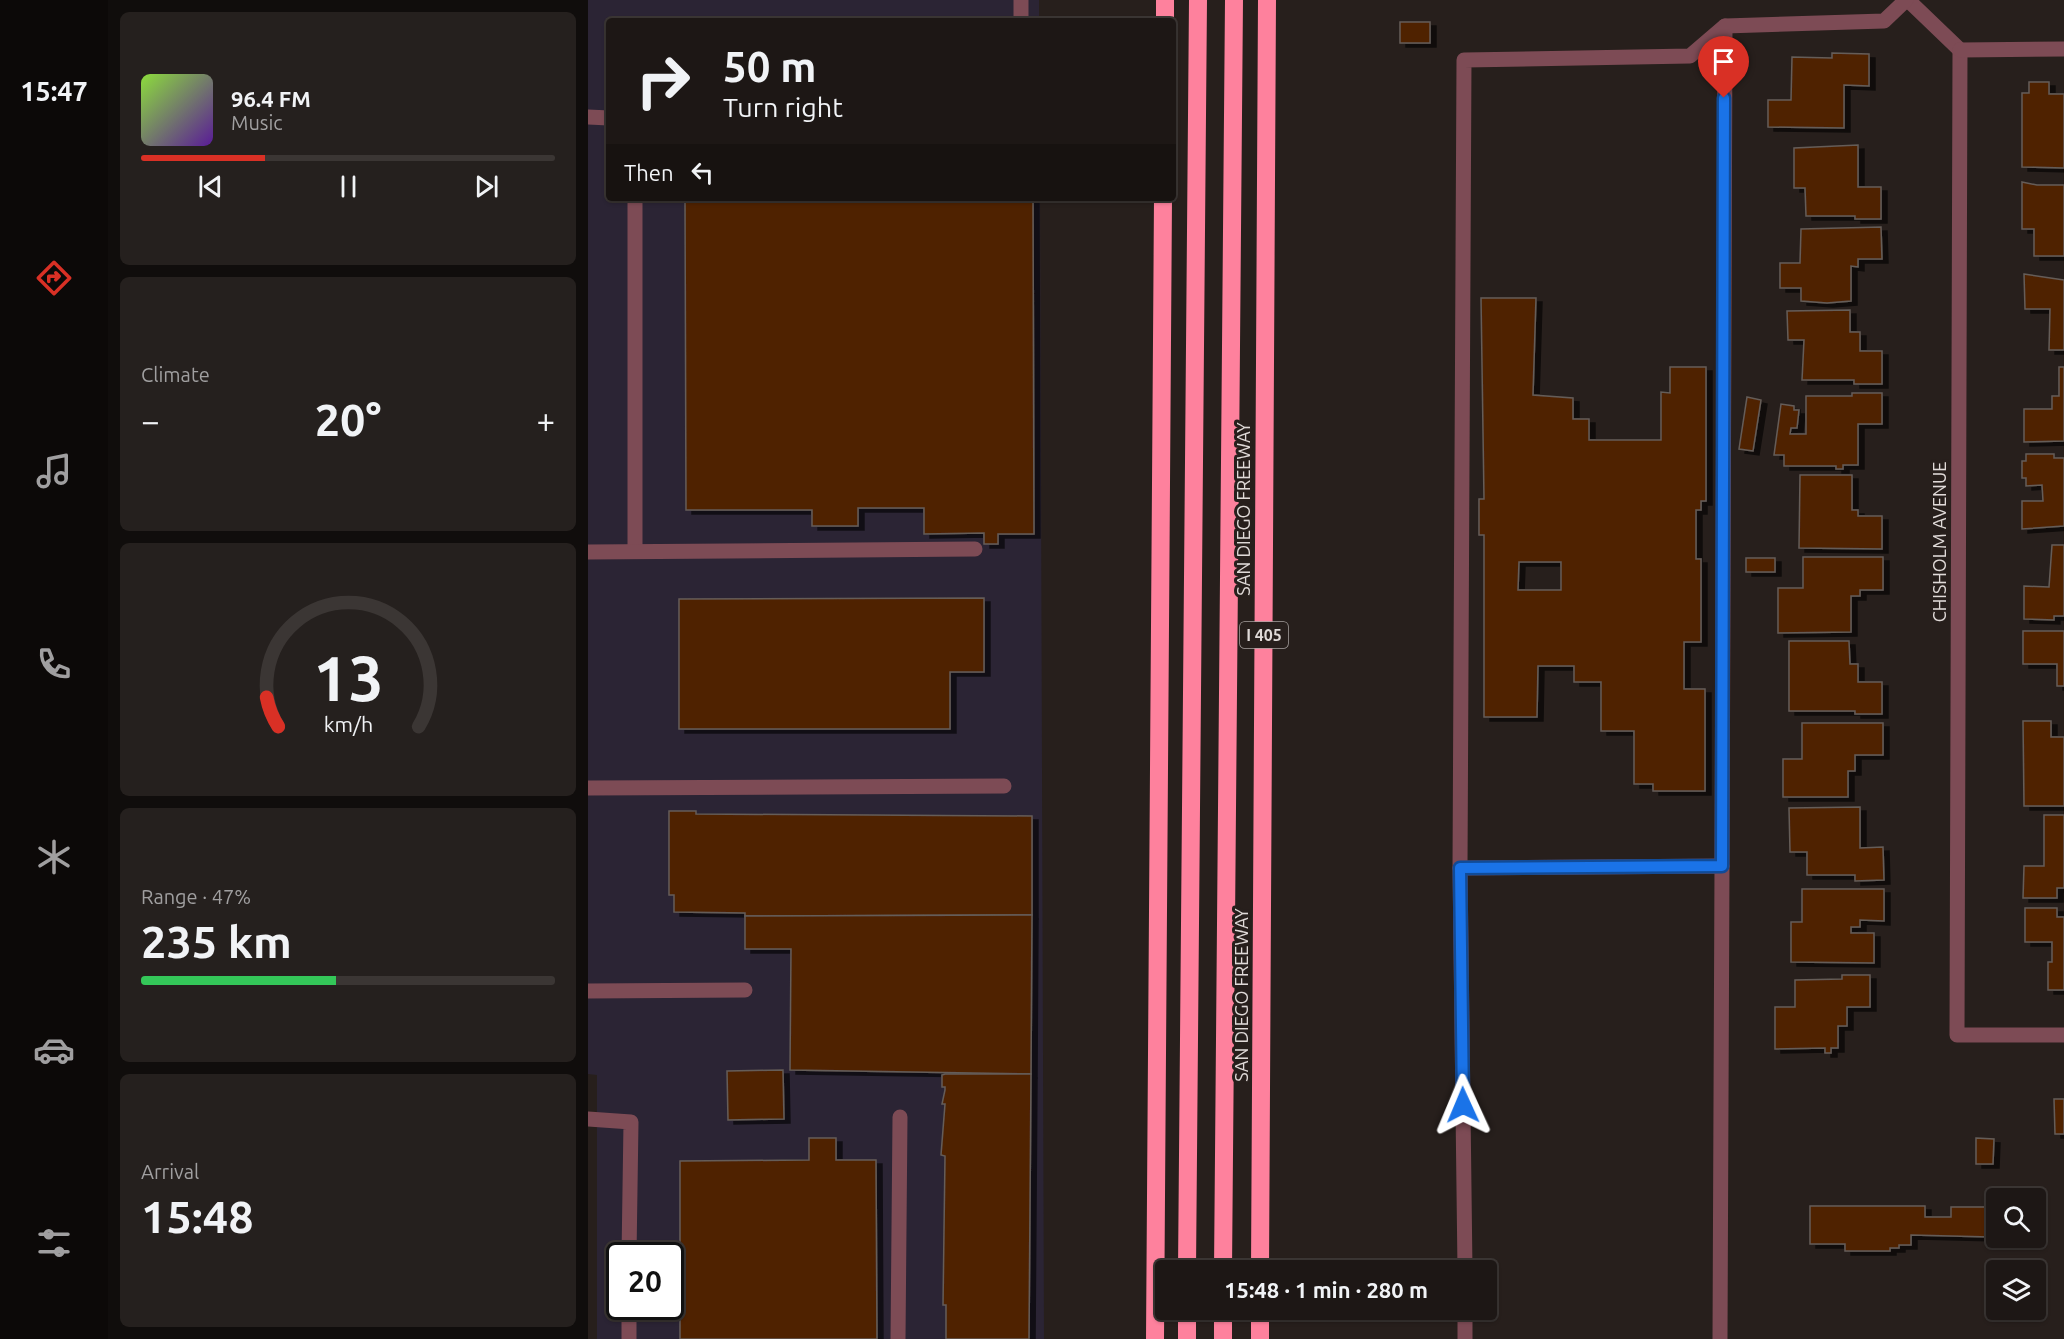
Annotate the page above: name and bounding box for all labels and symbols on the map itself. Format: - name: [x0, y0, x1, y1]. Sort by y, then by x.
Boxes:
- pin: [1698, 36, 1749, 98]
- street label: SAN DIEGO FREEWAY: [1233, 422, 1253, 596]
- street label: CHISHOLM AVENUE: [1929, 462, 1949, 622]
- road number: I 405: [1240, 622, 1288, 648]
- street label: SAN DIEGO FREEWAY: [1231, 908, 1251, 1082]
- position arrow: [1431, 1073, 1495, 1137]
- speed limit sign: 20: [606, 1242, 684, 1320]

